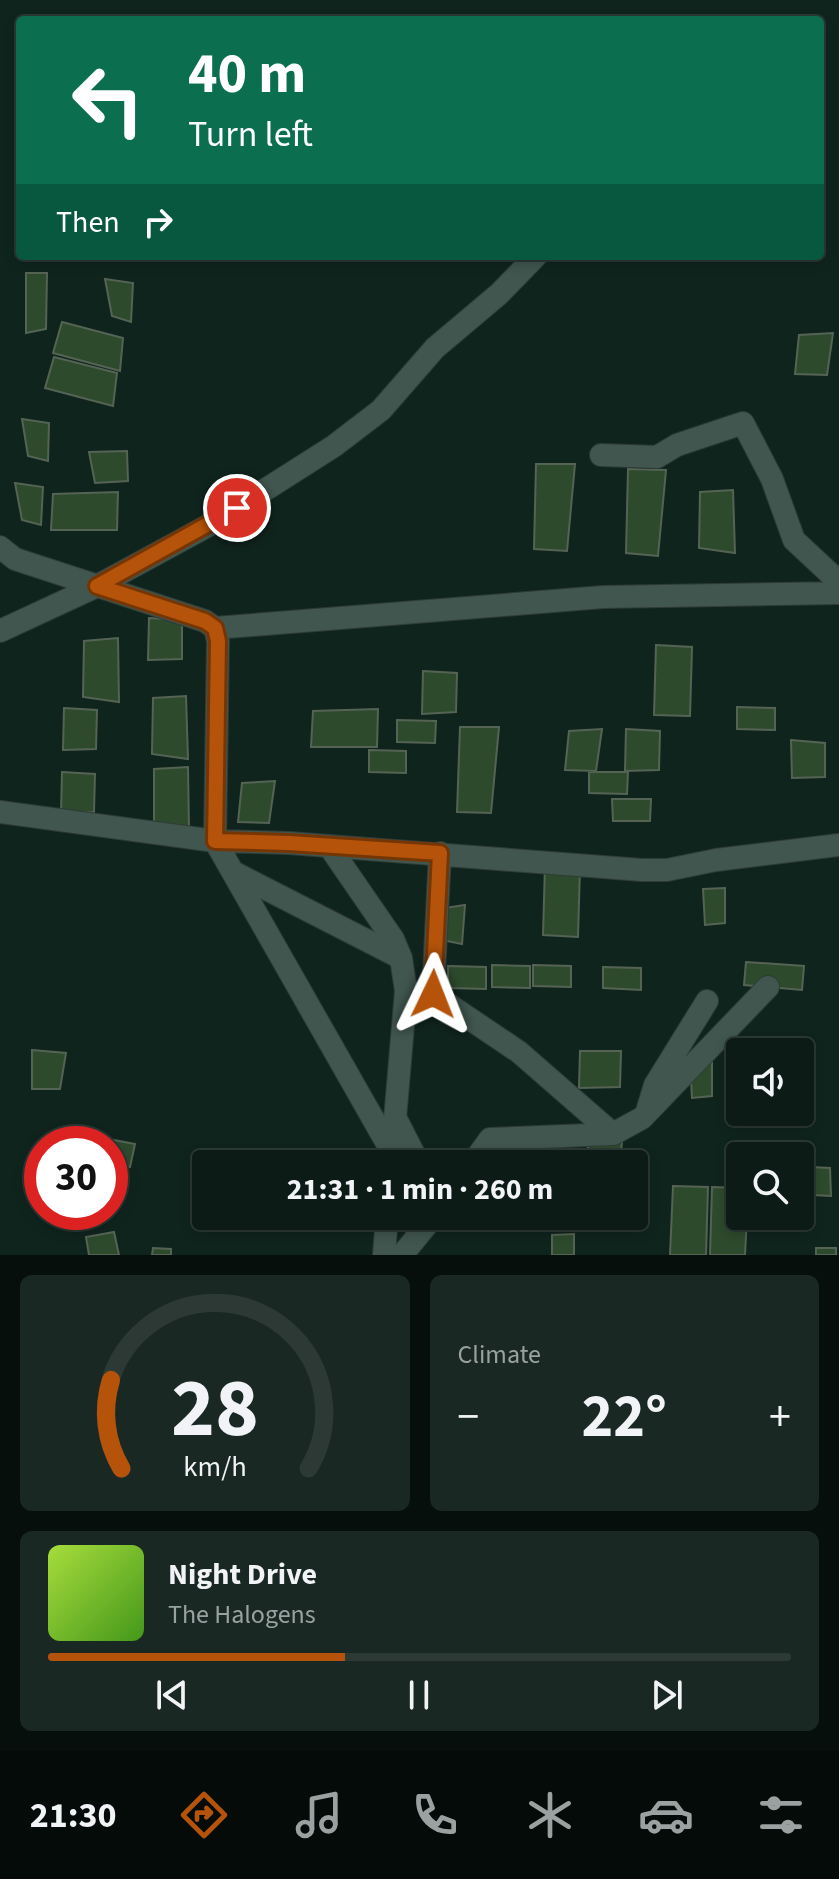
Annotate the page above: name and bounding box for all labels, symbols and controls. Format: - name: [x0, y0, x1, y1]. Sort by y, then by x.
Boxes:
- text: 40 m: [188, 35, 306, 114]
- icon: left: [56, 48, 160, 152]
- text: Turn left: [188, 109, 313, 160]
- icon: right: [136, 200, 180, 244]
- text: Then: [56, 201, 120, 244]
- pin: [203, 474, 271, 542]
- icon: arrive: [215, 486, 259, 530]
- position arrow: [391, 952, 475, 1036]
- map controls: [726, 1038, 814, 1230]
- button: sound: [726, 1038, 814, 1126]
- speed limit sign: 30: [24, 1126, 128, 1230]
- button: search: [726, 1142, 814, 1230]
- text: 21:31 · 1 min · 260 m: [287, 1168, 553, 1211]
- text: Climate: [458, 1336, 541, 1373]
- text: 28: [171, 1350, 259, 1468]
- text: 22°: [582, 1375, 667, 1460]
- text: −: [458, 1386, 479, 1449]
- text: +: [769, 1386, 791, 1449]
- text: km/h: [183, 1447, 246, 1487]
- text: Night Drive: [168, 1553, 317, 1596]
- text: The Halogens: [168, 1596, 316, 1633]
- icon: previous: [150, 1673, 194, 1717]
- icon: pause: [397, 1673, 441, 1717]
- icon: next: [645, 1673, 689, 1717]
- icon: directions: [176, 1787, 232, 1843]
- icon: music: [291, 1787, 347, 1843]
- icon: phone: [407, 1787, 463, 1843]
- icon: climate: [522, 1787, 578, 1843]
- icon: car: [638, 1787, 694, 1843]
- icon: filters: [753, 1787, 809, 1843]
- text: 21:30: [30, 1790, 117, 1841]

